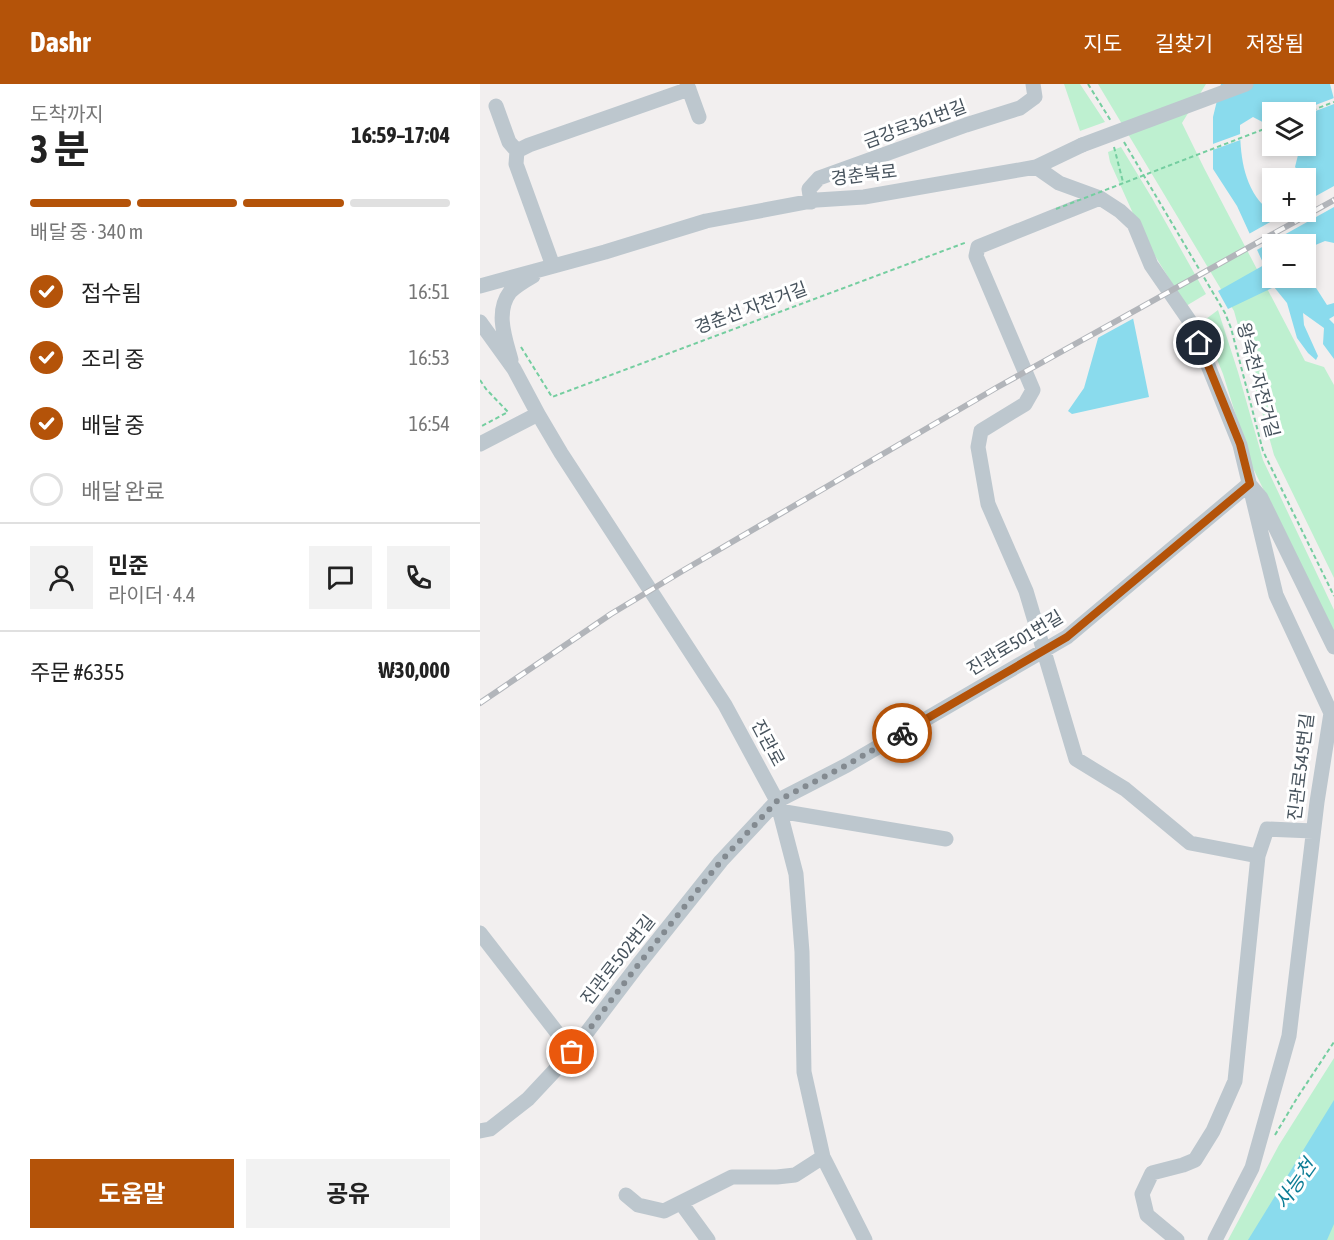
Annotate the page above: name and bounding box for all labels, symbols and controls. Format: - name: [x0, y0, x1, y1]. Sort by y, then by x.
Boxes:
- text: Dashr: [30, 26, 90, 58]
- text: 지도: [1083, 31, 1122, 55]
- text: 길찾기: [1155, 31, 1213, 55]
- text: 저장됨: [1246, 31, 1304, 55]
- street label: 금강로361번길: [860, 95, 969, 152]
- text: 도착까지: [30, 102, 104, 125]
- map controls: [1262, 102, 1316, 288]
- button: layers: [1262, 102, 1316, 156]
- text: 16:59–17:04: [351, 122, 450, 148]
- text: 3 분: [30, 127, 90, 171]
- street label: 경춘북로: [830, 160, 898, 189]
- button: +: [1262, 168, 1316, 222]
- text: 배달 중 · 340 m: [30, 220, 143, 243]
- button: −: [1262, 234, 1316, 288]
- icon: check: [30, 275, 63, 308]
- street label: 경춘선 자전거길: [692, 277, 810, 338]
- text: 접수됨: [81, 280, 142, 306]
- text: 16:51: [409, 280, 450, 303]
- pin: [1173, 317, 1224, 368]
- street label: 왕숙천 자전거길: [1233, 320, 1284, 440]
- icon: home: [1182, 326, 1215, 359]
- icon: check: [30, 341, 63, 374]
- text: 조리 중: [81, 346, 145, 372]
- text: 16:53: [409, 346, 450, 369]
- icon: check: [30, 407, 63, 440]
- text: 배달 중: [81, 412, 145, 438]
- text: 16:54: [409, 412, 450, 435]
- text: 배달 완료: [81, 478, 165, 504]
- button: person: [30, 546, 93, 609]
- button: chat: [309, 546, 372, 609]
- button: phone: [387, 546, 450, 609]
- text: 민준: [108, 552, 148, 578]
- text: 라이더 · 4.4: [108, 583, 195, 606]
- street label: 진관로501번길: [963, 606, 1067, 679]
- text: ₩30,000: [378, 657, 450, 683]
- text: 주문 #6355: [30, 659, 125, 685]
- courier: [872, 703, 932, 763]
- street label: 진관로545번길: [1283, 712, 1318, 822]
- street label: 진관로: [748, 716, 789, 770]
- icon: bike: [886, 717, 919, 750]
- street label: 진관로502번길: [576, 911, 659, 1009]
- pin: [546, 1026, 597, 1077]
- icon: bag: [555, 1035, 588, 1068]
- water label: 사능천: [1269, 1152, 1321, 1213]
- button: 도움말: [30, 1159, 234, 1228]
- button: 공유: [246, 1159, 450, 1228]

